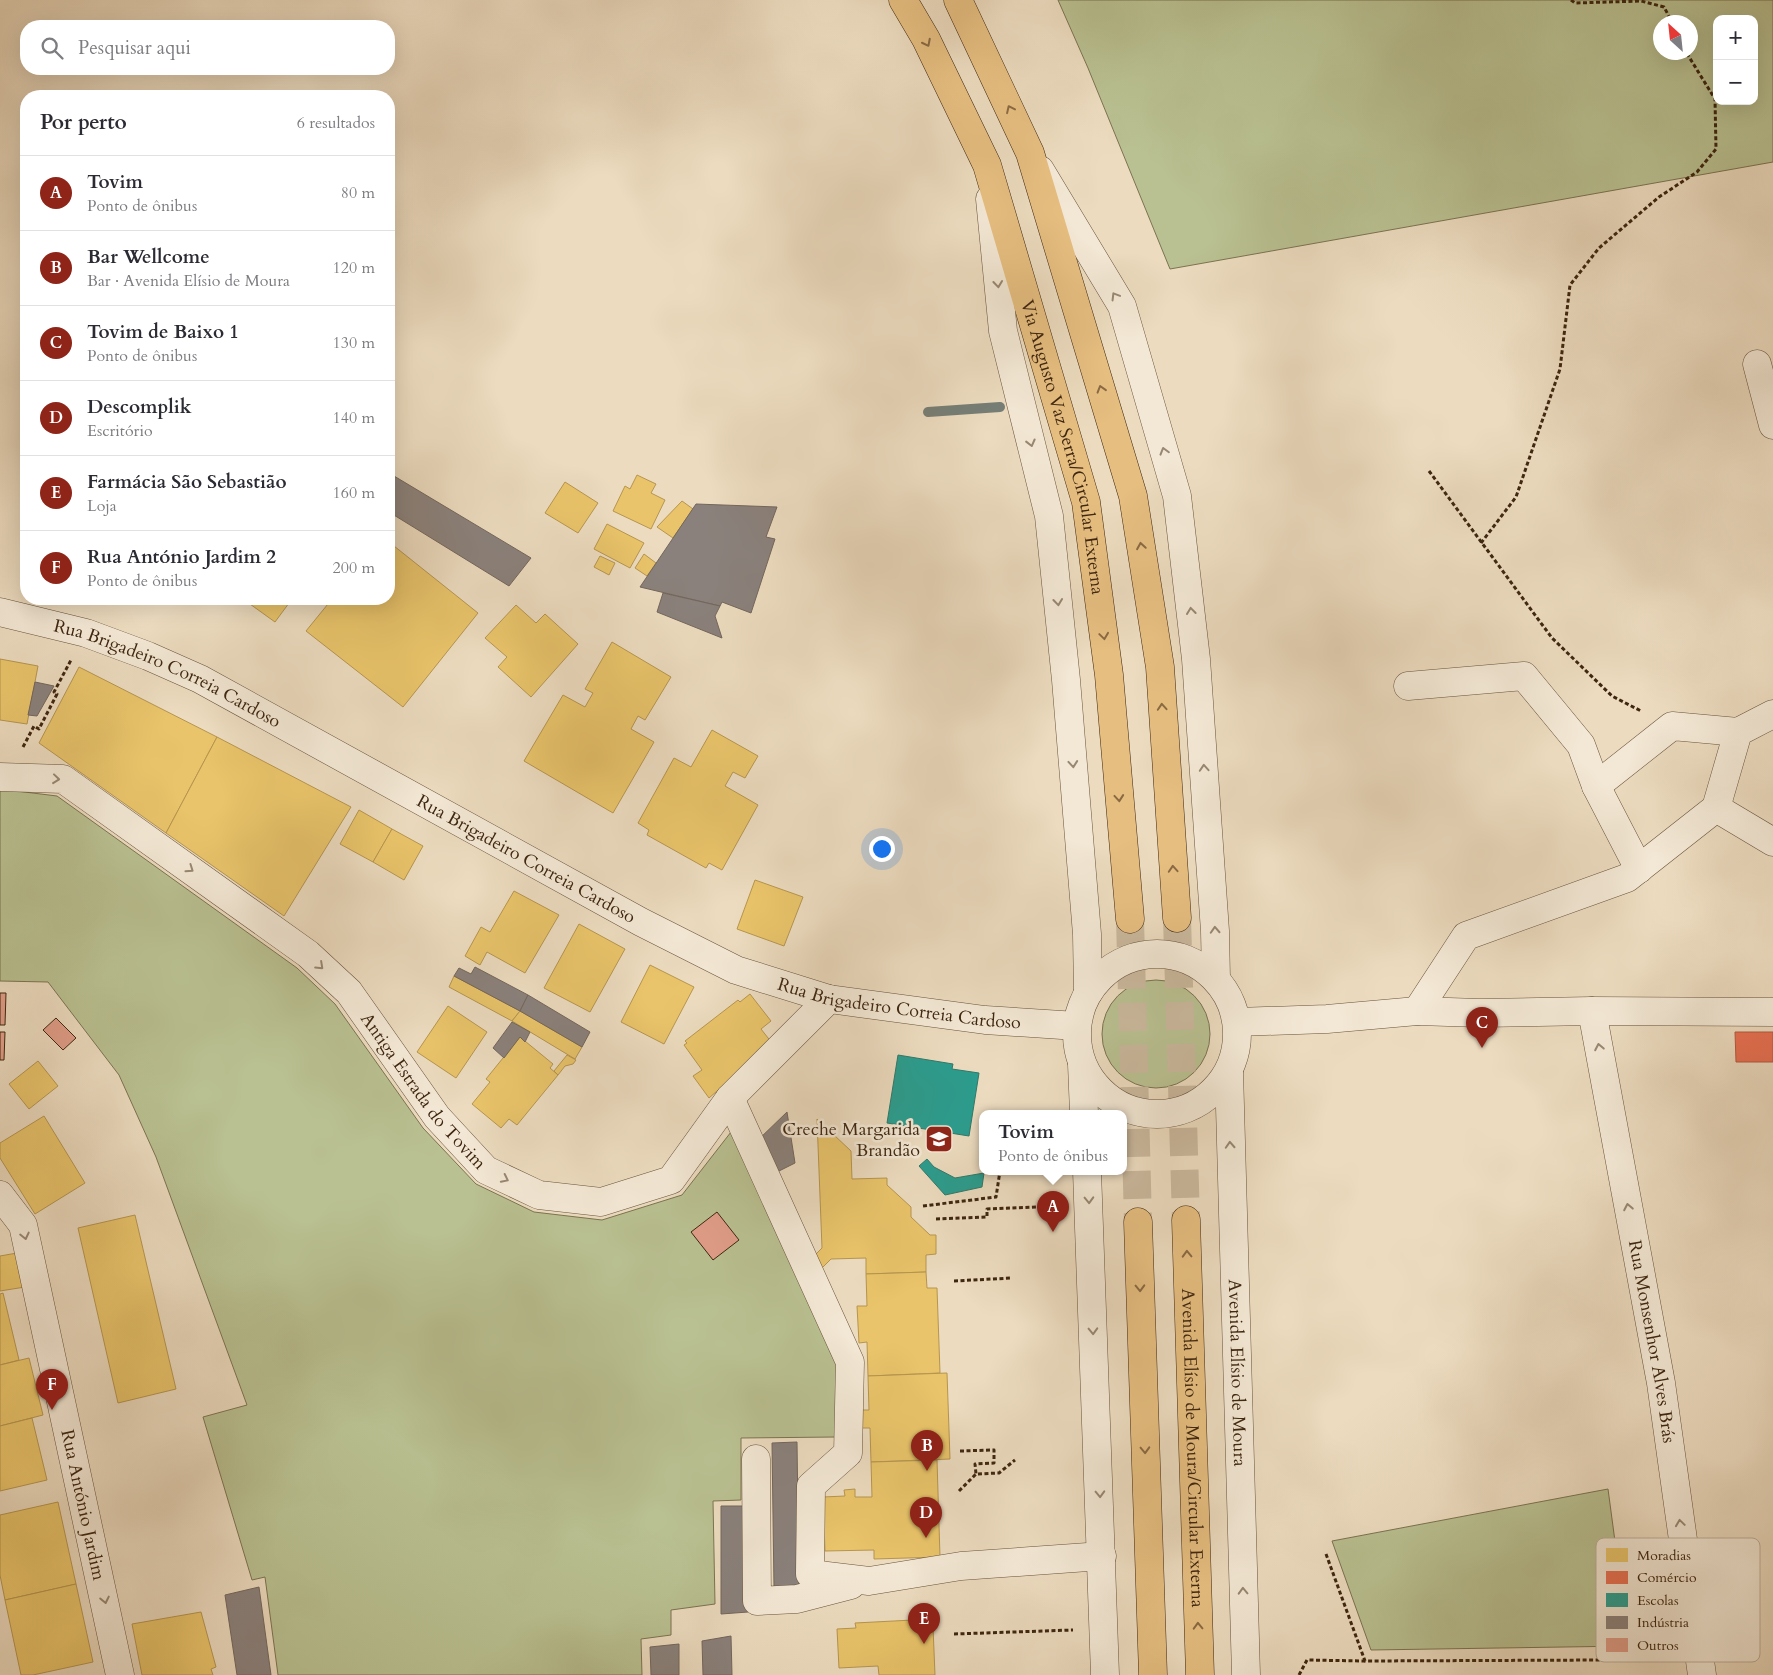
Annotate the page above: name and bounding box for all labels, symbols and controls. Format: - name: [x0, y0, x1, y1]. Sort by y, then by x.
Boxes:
- north arrow: [1653, 15, 1698, 60]
- map controls: [1713, 15, 1758, 105]
- button: +: [1713, 15, 1758, 60]
- search box: [20, 20, 395, 75]
- icon: search: [38, 34, 66, 62]
- text: Pesquisar aqui: [78, 35, 191, 61]
- one-way arrow: [921, 37, 931, 46]
- button: −: [1713, 60, 1758, 105]
- one-way arrow: [1005, 105, 1016, 114]
- text: Por perto: [40, 108, 127, 137]
- text: 6 resultados: [297, 112, 375, 134]
- text: Tovim: [87, 169, 143, 195]
- text: A: [50, 182, 62, 204]
- text: 80 m: [341, 182, 375, 204]
- text: Ponto de ônibus: [87, 195, 197, 217]
- text: Bar Wellcome: [87, 244, 210, 270]
- text: B: [50, 257, 62, 279]
- text: 120 m: [333, 257, 375, 279]
- text: Bar · Avenida Elísio de Moura: [87, 270, 290, 292]
- one-way arrow: [992, 280, 1003, 288]
- one-way arrow: [1112, 293, 1122, 302]
- street label: Via Augusto Vaz Serra/Circular Externa: [1015, 297, 1111, 596]
- text: Tovim de Baixo 1: [87, 319, 239, 345]
- text: C: [50, 332, 62, 354]
- text: 130 m: [333, 332, 375, 354]
- text: Ponto de ônibus: [87, 345, 197, 367]
- one-way arrow: [1097, 385, 1107, 393]
- text: Descomplik: [87, 394, 192, 420]
- text: D: [49, 407, 63, 429]
- text: 140 m: [333, 407, 375, 429]
- text: Escritório: [87, 420, 153, 442]
- one-way arrow: [1025, 438, 1035, 446]
- one-way arrow: [1159, 447, 1169, 455]
- text: Farmácia São Sebastião: [87, 469, 287, 495]
- text: E: [51, 482, 61, 504]
- text: 160 m: [333, 482, 375, 504]
- text: Loja: [87, 495, 117, 517]
- one-way arrow: [1136, 541, 1147, 549]
- text: Rua António Jardim 2: [87, 544, 276, 570]
- text: F: [51, 557, 61, 579]
- text: 200 m: [333, 557, 375, 579]
- text: Ponto de ônibus: [87, 570, 197, 592]
- one-way arrow: [1052, 599, 1063, 607]
- one-way arrow: [1186, 606, 1197, 614]
- street label: Rua Brigadeiro Correia Cardoso: [51, 613, 286, 734]
- one-way arrow: [1098, 633, 1109, 641]
- one-way arrow: [1157, 703, 1168, 711]
- one-way arrow: [1067, 760, 1078, 768]
- one-way arrow: [1198, 764, 1209, 772]
- one-way arrow: [52, 773, 60, 784]
- street label: Rua Brigadeiro Correia Cardoso: [412, 788, 640, 929]
- one-way arrow: [1114, 794, 1125, 802]
- your location: [869, 836, 895, 862]
- one-way arrow: [184, 863, 194, 872]
- one-way arrow: [1168, 865, 1179, 873]
- one-way arrow: [1209, 926, 1220, 934]
- one-way arrow: [315, 960, 324, 969]
- street label: Rua Brigadeiro Correia Cardoso: [775, 971, 1022, 1035]
- pin: C: [1466, 1007, 1498, 1048]
- street label: Antiga Estrada do Tovim: [355, 1008, 492, 1175]
- one-way arrow: [1594, 1043, 1604, 1052]
- popup: [979, 1110, 1127, 1175]
- place label: Creche Margarida Brandão: [782, 1117, 920, 1163]
- text: Tovim: [998, 1119, 1054, 1145]
- school or university icon: Creche Margarida Brandão: [924, 1124, 954, 1154]
- one-way arrow: [1225, 1141, 1236, 1149]
- text: Ponto de ônibus: [998, 1145, 1108, 1167]
- one-way arrow: [500, 1173, 509, 1183]
- pin: A: [1037, 1191, 1069, 1232]
- one-way arrow: [1083, 1197, 1094, 1205]
- one-way arrow: [1624, 1203, 1634, 1212]
- one-way arrow: [19, 1232, 30, 1241]
- street label: Rua Monsenhor Alves Brás: [1622, 1238, 1682, 1445]
- one-way arrow: [1181, 1250, 1192, 1258]
- street label: Avenida Elísio de Moura: [1222, 1279, 1253, 1467]
- one-way arrow: [1135, 1284, 1146, 1292]
- street label: Avenida Elísio de Moura/Circular Externa: [1176, 1288, 1210, 1608]
- one-way arrow: [1088, 1328, 1099, 1336]
- pin: F: [36, 1369, 68, 1410]
- street label: Rua António Jardim: [55, 1427, 112, 1583]
- pin: B: [911, 1430, 943, 1471]
- one-way arrow: [1140, 1447, 1151, 1455]
- one-way arrow: [1094, 1490, 1105, 1498]
- pin: D: [910, 1497, 942, 1538]
- one-way arrow: [1676, 1518, 1686, 1527]
- legend: [1596, 1538, 1760, 1662]
- text: Moradias: [1637, 1546, 1691, 1565]
- text: Comércio: [1637, 1568, 1697, 1587]
- one-way arrow: [1238, 1587, 1249, 1595]
- text: Escolas: [1637, 1591, 1679, 1610]
- one-way arrow: [99, 1596, 110, 1605]
- pin: E: [908, 1603, 940, 1644]
- text: Indústria: [1637, 1613, 1689, 1632]
- one-way arrow: [1193, 1622, 1204, 1630]
- text: Outros: [1637, 1636, 1679, 1655]

